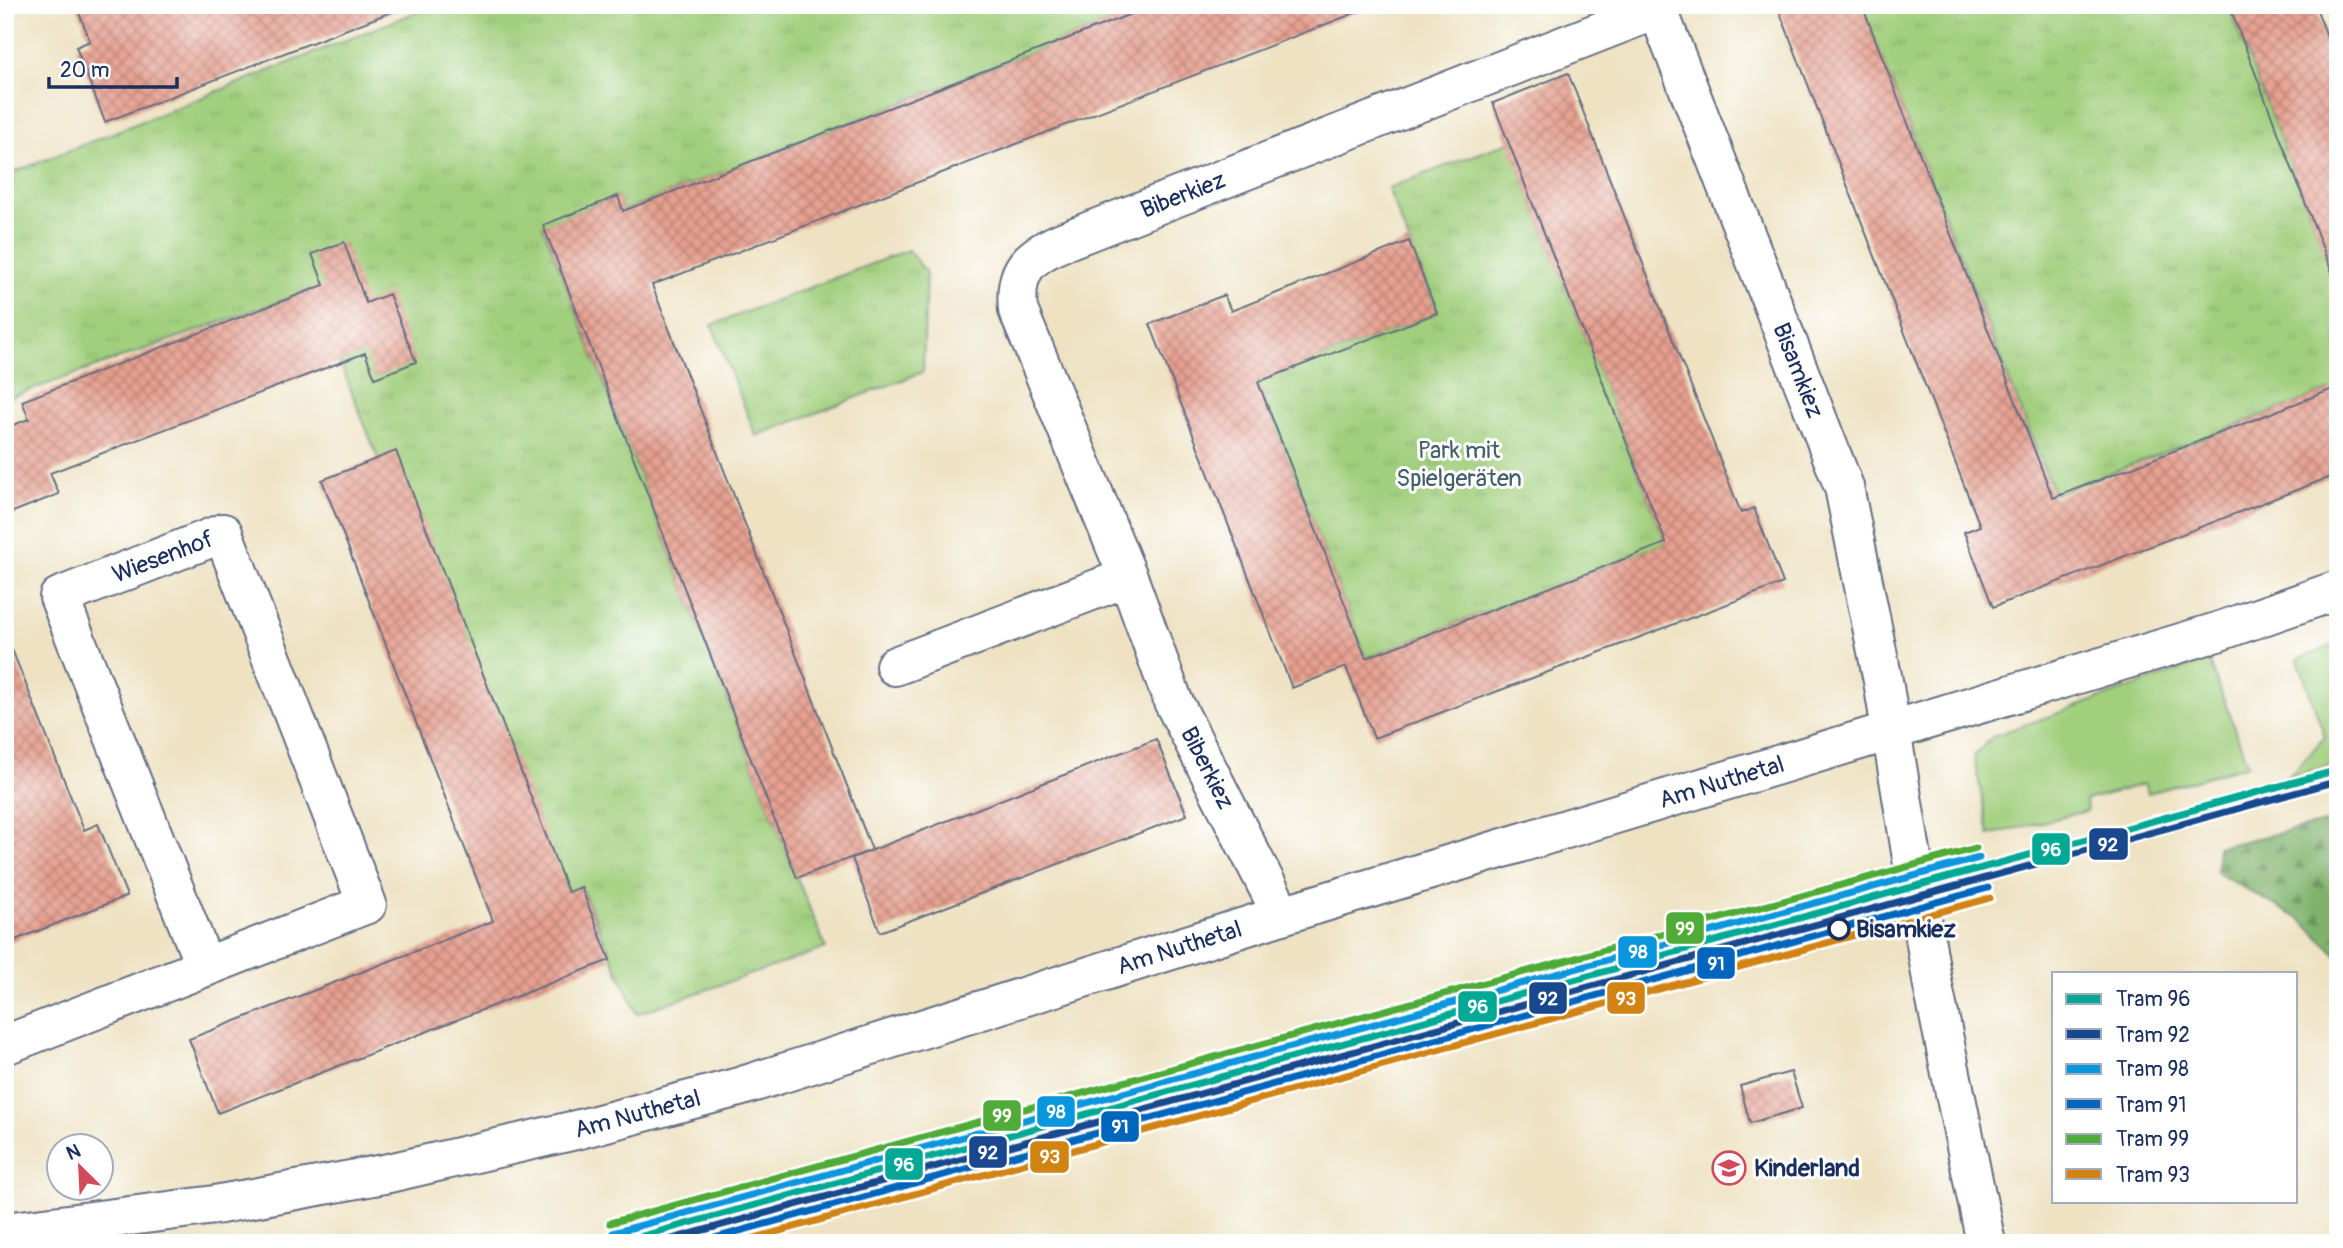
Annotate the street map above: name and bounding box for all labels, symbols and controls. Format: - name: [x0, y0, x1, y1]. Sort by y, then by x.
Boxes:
- scale bar: [49, 46, 177, 90]
- text: 20 m: [60, 57, 109, 84]
- street label: Biberkiez: [1136, 165, 1229, 224]
- street label: Bisamkiez: [1767, 318, 1830, 422]
- park label: Park mit Spielgeräten: [1396, 436, 1522, 493]
- street label: Wiesenhof: [108, 524, 218, 590]
- street label: Biberkiez: [1174, 722, 1240, 814]
- street label: Am Nuthetal: [1656, 749, 1788, 815]
- line badge: 92: [2088, 827, 2129, 861]
- line badge: 96: [2031, 832, 2071, 866]
- text: 92: [2098, 833, 2119, 857]
- text: 96: [2041, 838, 2061, 862]
- line badge: 99: [1665, 911, 1705, 945]
- street label: Am Nuthetal: [1113, 914, 1245, 981]
- place label: Bisamkiez: [1856, 915, 1956, 944]
- text: 99: [1675, 917, 1695, 941]
- marker: Bisamkiez: [1828, 918, 1850, 940]
- line badge: 98: [1617, 935, 1658, 969]
- text: 98: [1628, 940, 1648, 964]
- line badge: 91: [1696, 946, 1736, 980]
- text: 91: [1707, 952, 1725, 976]
- legend: [2052, 972, 2298, 1202]
- line badge: 92: [1528, 981, 1568, 1015]
- line badge: 93: [1606, 981, 1646, 1015]
- text: Tram 96: [2116, 986, 2191, 1013]
- text: 92: [1538, 987, 1559, 1011]
- text: 93: [1616, 987, 1636, 1011]
- line badge: 96: [1457, 990, 1498, 1023]
- text: 96: [1468, 995, 1488, 1019]
- text: Tram 92: [2116, 1022, 2190, 1049]
- text: Tram 98: [2116, 1056, 2189, 1083]
- street label: Am Nuthetal: [571, 1083, 704, 1144]
- text: Tram 91: [2116, 1092, 2187, 1119]
- line badge: 98: [1036, 1095, 1076, 1128]
- line badge: 99: [982, 1099, 1022, 1132]
- text: 98: [1046, 1100, 1066, 1124]
- text: 99: [992, 1104, 1012, 1128]
- line badge: 91: [1100, 1110, 1140, 1143]
- text: 91: [1111, 1115, 1129, 1139]
- text: Tram 99: [2116, 1126, 2189, 1153]
- north arrow: [46, 1132, 116, 1202]
- line badge: 92: [968, 1135, 1008, 1169]
- text: N: [63, 1139, 84, 1166]
- line badge: 93: [1029, 1140, 1070, 1174]
- text: 92: [978, 1141, 999, 1165]
- text: 93: [1040, 1145, 1060, 1169]
- line badge: 96: [884, 1147, 924, 1181]
- school or university icon: Kinderland: [1710, 1149, 1748, 1187]
- text: 96: [894, 1153, 914, 1177]
- place label: Kinderland: [1754, 1154, 1860, 1183]
- text: Tram 93: [2116, 1162, 2190, 1189]

